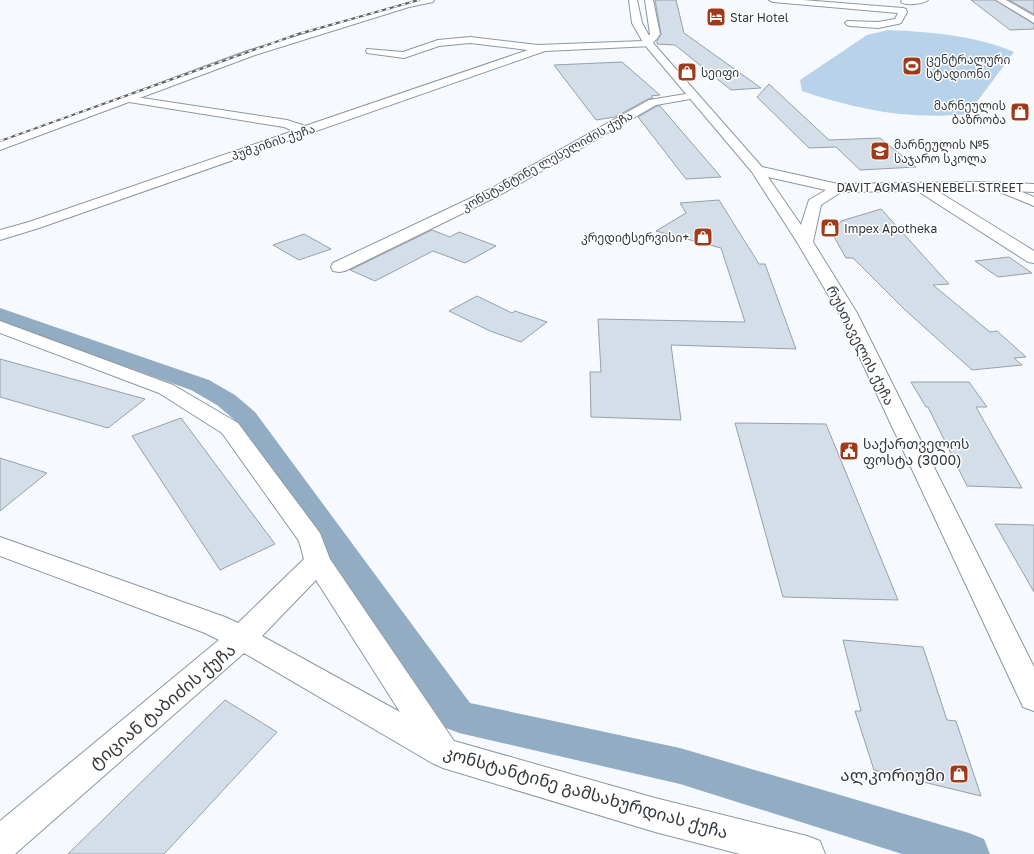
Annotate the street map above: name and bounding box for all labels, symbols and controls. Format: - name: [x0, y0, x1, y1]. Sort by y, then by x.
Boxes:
- hotel icon: Star Hotel: [705, 6, 727, 28]
- place label: Star Hotel: [730, 10, 789, 25]
- place label: ცენტრალური სტადიონი: [926, 52, 1010, 82]
- sports icon: ცენტრალური სტადიონი: [901, 55, 923, 77]
- shop icon: სეიფი: [676, 61, 698, 83]
- place label: სეიფი: [701, 65, 739, 80]
- place label: მარნეულის ბაზრობა: [934, 98, 1006, 127]
- shop icon: მარნეულის ბაზრობა: [1009, 101, 1031, 123]
- street label: კონსტანტინე ლესელიძის ქუჩა: [459, 107, 636, 215]
- street label: პუშკინის ქუჩა: [229, 121, 317, 163]
- place label: მარნეულის №5 საჯარო სკოლა: [894, 137, 989, 167]
- school or university icon: მარნეულის №5 საჯარო სკოლა: [869, 140, 891, 162]
- street label: DAVIT AGMASHENEBELI STREET: [837, 180, 1024, 195]
- shop icon: Impex Apotheka: [819, 217, 841, 239]
- place label: Impex Apotheka: [844, 221, 937, 236]
- shop icon: კრედიტსერვისი+: [692, 226, 714, 248]
- place label: კრედიტსერვისი+: [581, 230, 689, 246]
- street label: რუსთაველის ქუჩა: [823, 282, 899, 408]
- place label: საქართველოს ფოსტა (3000): [863, 435, 970, 469]
- public building icon: საქართველოს ფოსტა (3000): [838, 440, 860, 462]
- street label: ტიციან ტაბიძის ქუჩა: [85, 639, 239, 773]
- street label: კონსტანტინე გამსახურდიას ქუჩა: [441, 741, 731, 844]
- shop icon: ალკორიუმი: [948, 763, 970, 785]
- place label: ალკორიუმი: [840, 764, 945, 786]

